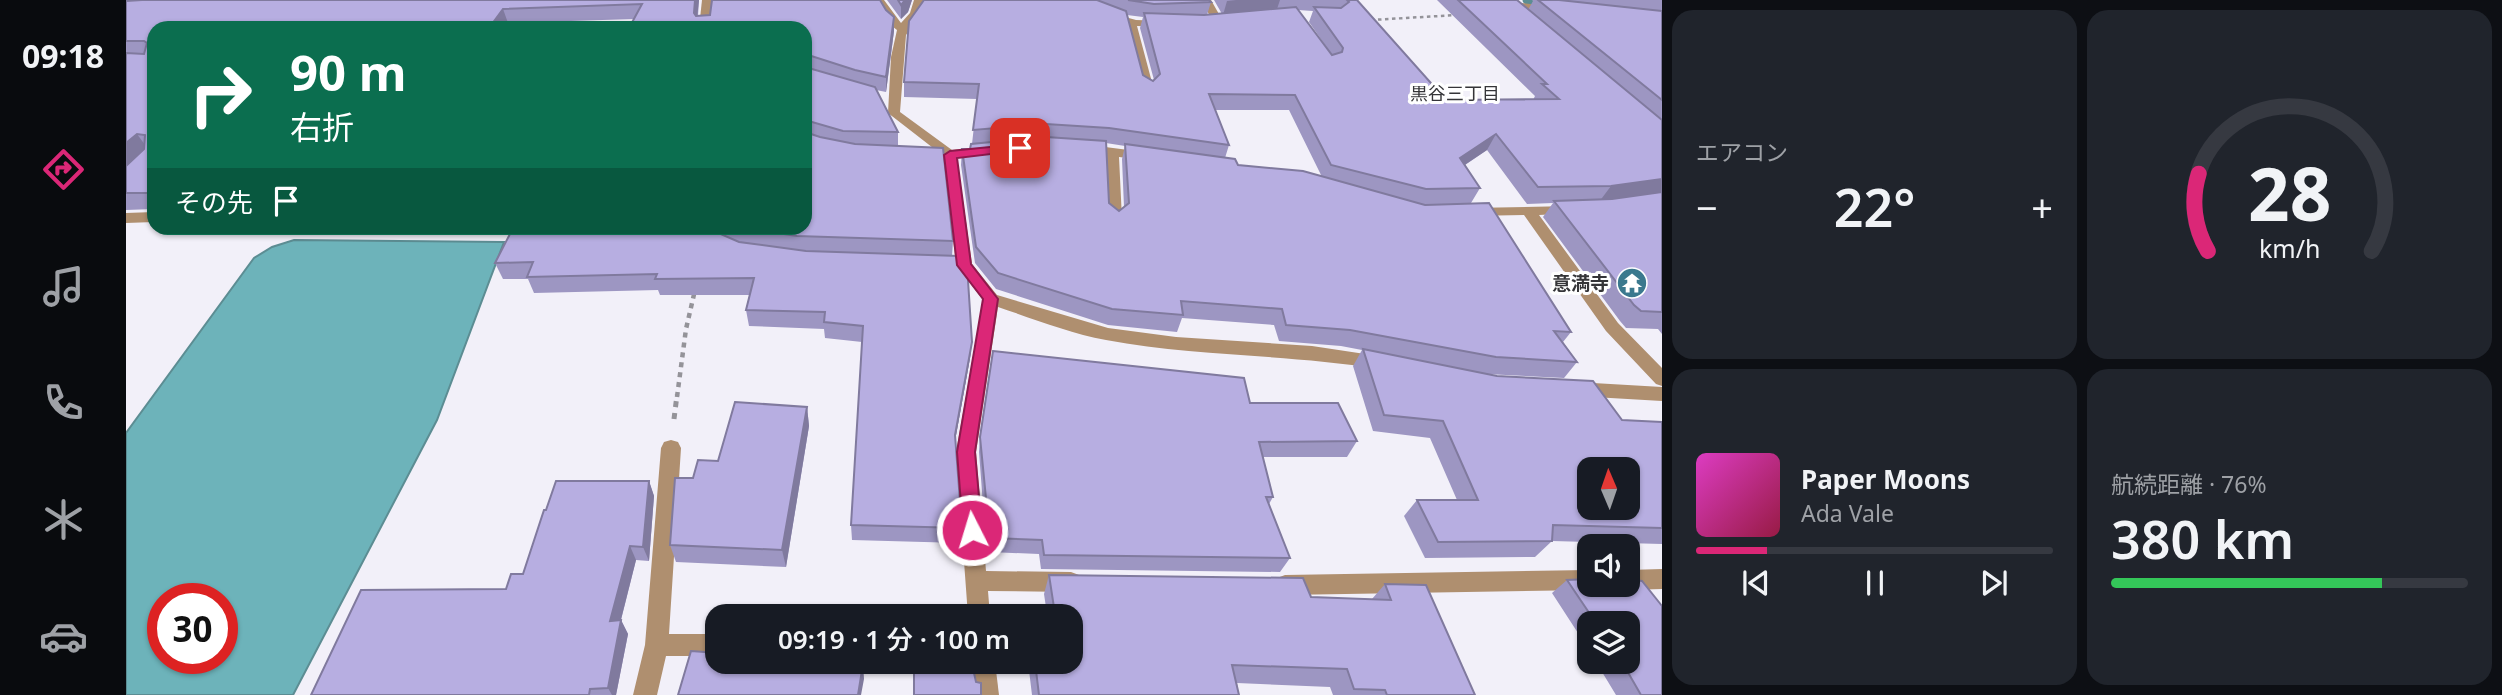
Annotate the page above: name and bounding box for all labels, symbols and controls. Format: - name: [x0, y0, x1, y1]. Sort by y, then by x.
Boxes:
- text: 09:18: [22, 34, 104, 77]
- text: 90 m: [290, 39, 407, 105]
- icon: right: [175, 49, 266, 140]
- district label: 黒谷三丁目: [1410, 81, 1500, 105]
- text: 右折: [290, 105, 354, 148]
- pin: [990, 118, 1050, 178]
- icon: arrive: [1001, 129, 1039, 167]
- text: エアコン: [1696, 136, 1788, 168]
- text: 28: [2248, 143, 2331, 242]
- icon: directions: [39, 145, 88, 194]
- text: 22°: [1834, 171, 1915, 242]
- text: −: [1696, 181, 1718, 233]
- text: +: [2031, 181, 2053, 233]
- icon: arrive: [267, 182, 305, 220]
- text: その先: [175, 184, 253, 220]
- text: km/h: [2259, 230, 2320, 264]
- icon: music: [39, 262, 88, 311]
- temple icon: 意満寺: [1615, 266, 1649, 300]
- place label: 意満寺: [1552, 270, 1609, 296]
- icon: phone: [39, 378, 88, 427]
- north arrow: [1577, 457, 1640, 520]
- map controls: [1577, 457, 1640, 674]
- text: Paper Moons: [1801, 461, 1970, 497]
- text: 航続距離 · 76%: [2111, 468, 2267, 500]
- position arrow: [935, 493, 1009, 567]
- icon: climate: [39, 495, 88, 544]
- text: Ada Vale: [1801, 497, 1894, 529]
- text: 380 km: [2111, 503, 2294, 574]
- button: sound: [1577, 534, 1640, 597]
- icon: previous: [1737, 564, 1775, 602]
- icon: pause: [1856, 564, 1894, 602]
- icon: next: [1975, 564, 2013, 602]
- speed limit sign: 30: [147, 583, 238, 674]
- button: layers: [1577, 611, 1640, 674]
- icon: car: [39, 612, 88, 661]
- text: 09:19 · 1 分 · 100 m: [778, 621, 1010, 657]

